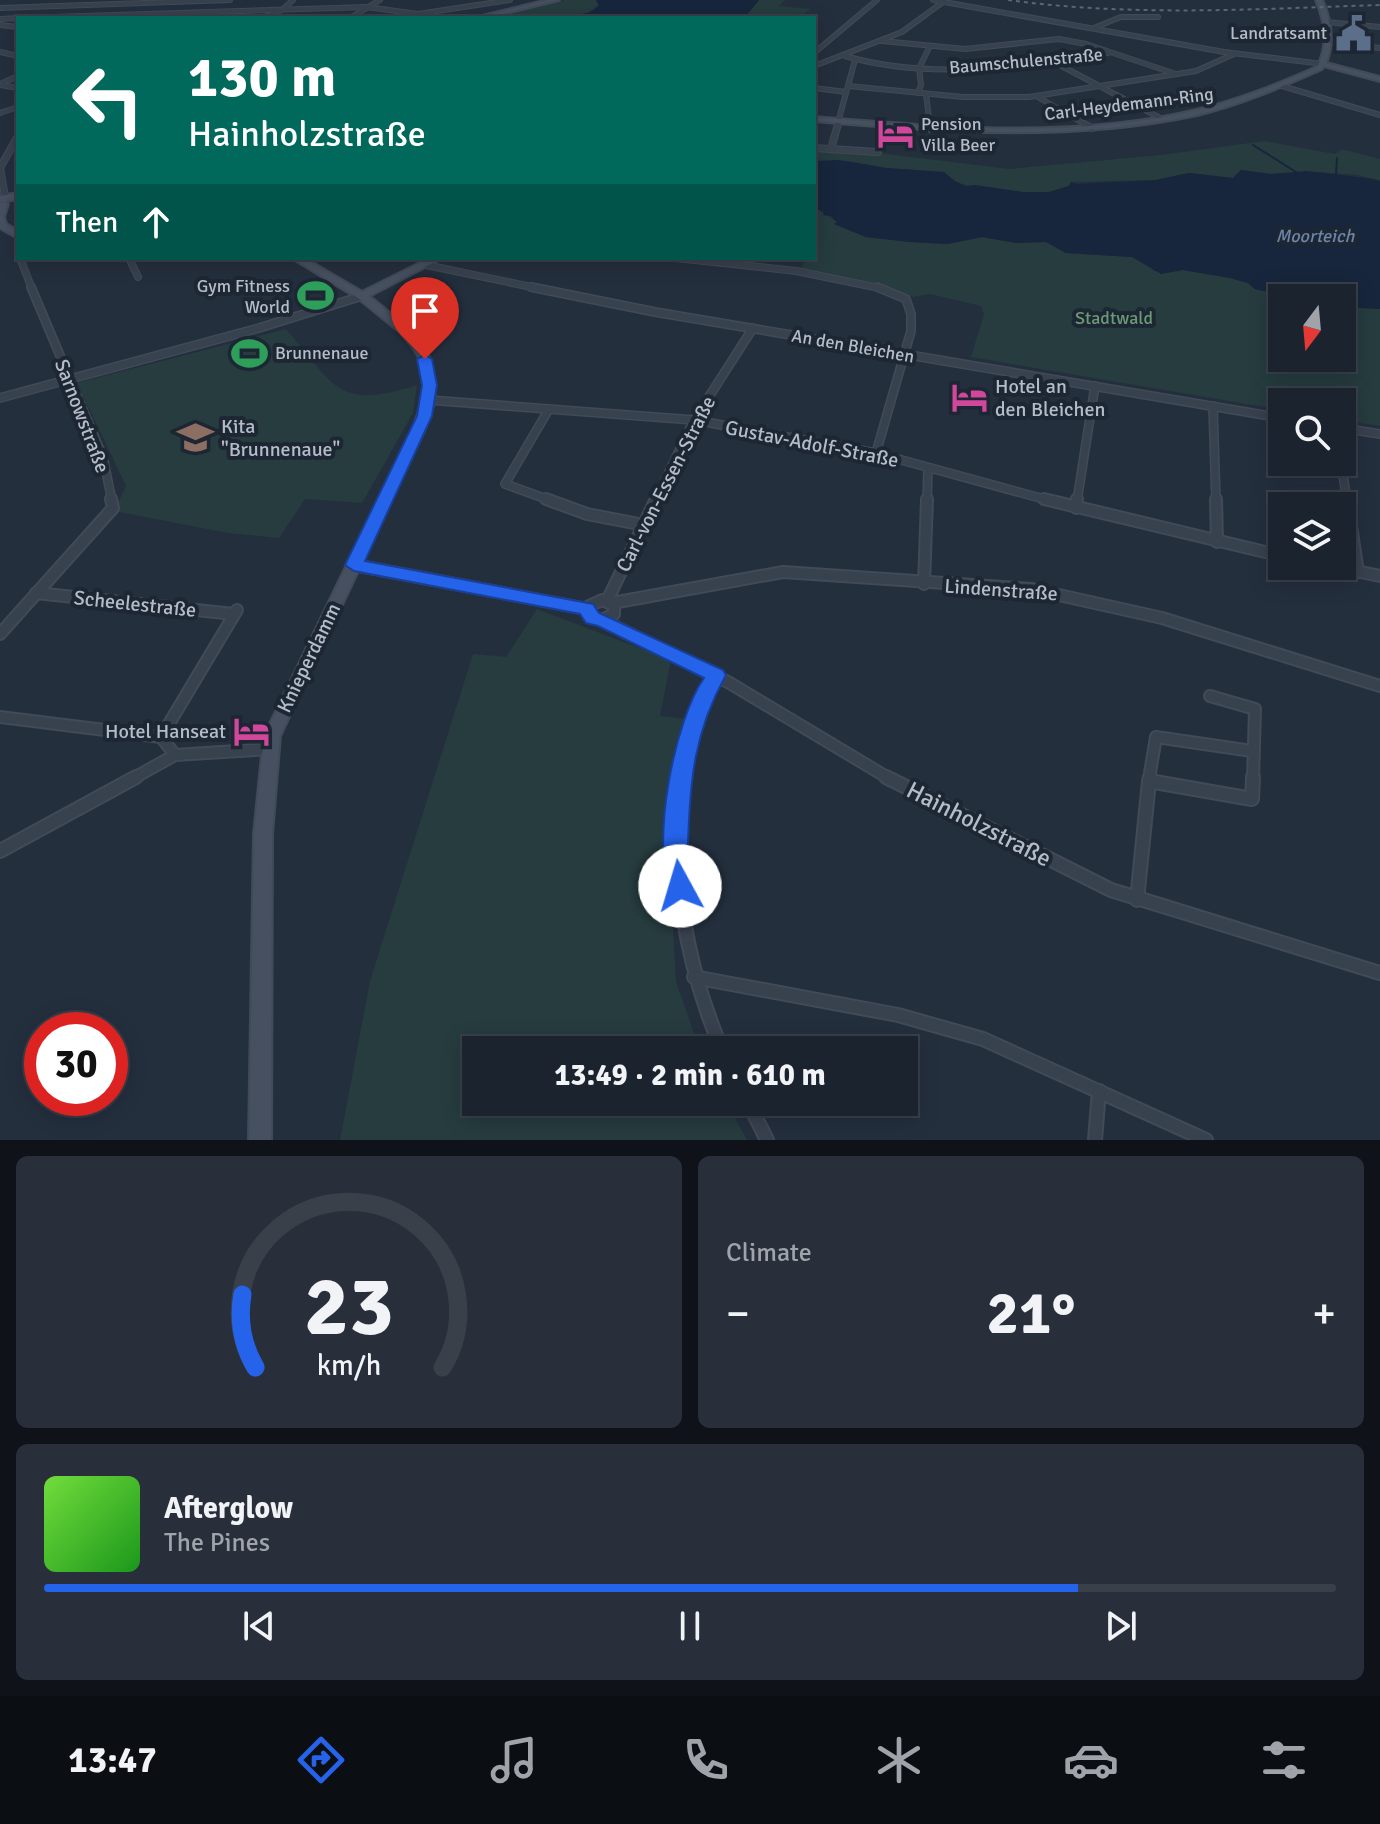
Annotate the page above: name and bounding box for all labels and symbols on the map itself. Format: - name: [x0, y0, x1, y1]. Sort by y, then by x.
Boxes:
- public building icon: Landratsamt: [1334, 14, 1372, 52]
- place label: Landratsamt: [1230, 22, 1327, 44]
- street label: Baumschulenstraße: [948, 43, 1104, 79]
- street label: Carl-Heydemann-Ring: [1043, 83, 1215, 125]
- place label: Pension Villa Beer: [921, 113, 996, 156]
- hotel icon: Pension Villa Beer: [876, 115, 914, 153]
- water label: Moorteich: [1276, 225, 1355, 247]
- place label: Gym Fitness World: [197, 275, 290, 318]
- sports icon: Gym Fitness World: [297, 277, 335, 315]
- pin: [391, 277, 459, 359]
- north arrow: [1268, 284, 1356, 372]
- park label: Stadtwald: [1075, 307, 1153, 329]
- street label: An den Bleichen: [790, 324, 916, 368]
- sports icon: Brunnenaue: [230, 334, 268, 372]
- place label: Brunnenaue: [275, 342, 369, 364]
- street label: Sarnowstraße: [49, 356, 115, 476]
- place label: Hotel an den Bleichen: [995, 374, 1105, 422]
- hotel icon: Hotel an den Bleichen: [950, 379, 988, 417]
- street label: Carl-von-Essen-Straße: [611, 392, 721, 576]
- place label: Kita "Brunnenaue": [221, 414, 340, 462]
- street label: Gustav-Adolf-Straße: [723, 415, 901, 473]
- school or university icon: Kita "Brunnenaue": [176, 418, 214, 456]
- street label: Lindenstraße: [943, 574, 1059, 606]
- street label: Scheelestraße: [73, 585, 197, 623]
- street label: Knieperdamm: [272, 599, 346, 717]
- hotel icon: Hotel Hanseat: [233, 712, 271, 750]
- place label: Hotel Hanseat: [105, 719, 226, 744]
- street label: Hainholzstraße: [902, 775, 1056, 873]
- position arrow: [638, 844, 722, 928]
- speed limit sign: 30: [24, 1012, 128, 1116]

